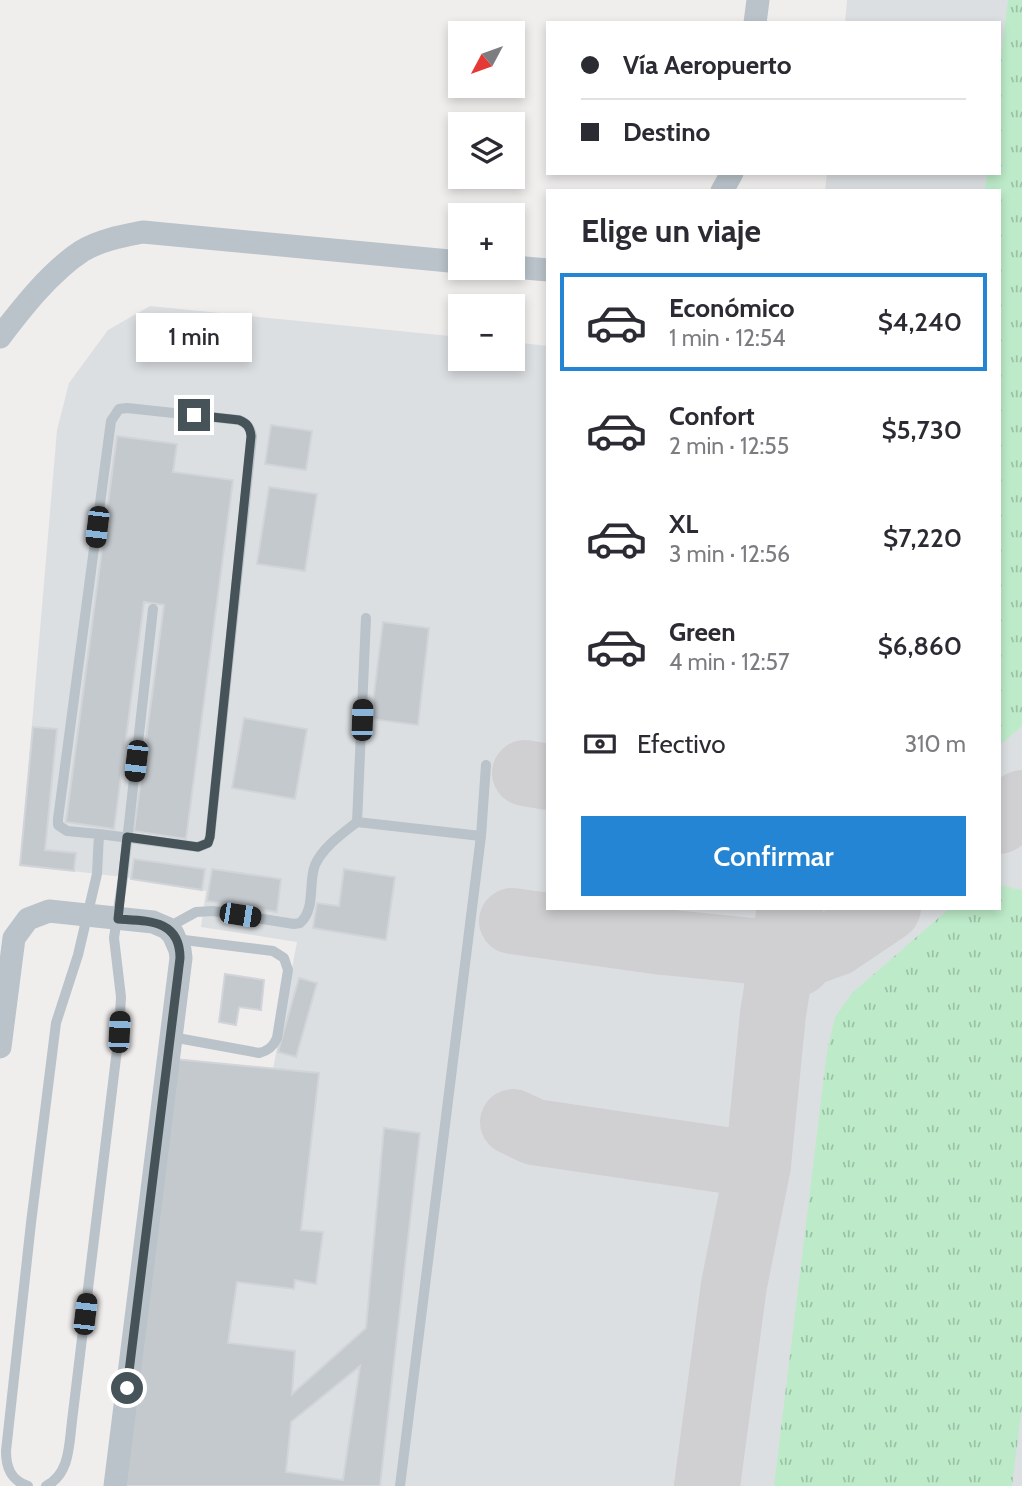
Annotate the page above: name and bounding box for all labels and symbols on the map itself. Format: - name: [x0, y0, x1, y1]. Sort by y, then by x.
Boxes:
- north arrow: [448, 21, 525, 98]
- callout: 1 min: [136, 314, 252, 362]
- route end: [178, 399, 210, 431]
- car: [85, 505, 110, 549]
- car: [351, 699, 374, 741]
- car: [124, 739, 149, 783]
- car: [218, 901, 263, 929]
- car: [108, 1010, 131, 1054]
- car: [73, 1292, 98, 1336]
- route start: [111, 1372, 143, 1404]

